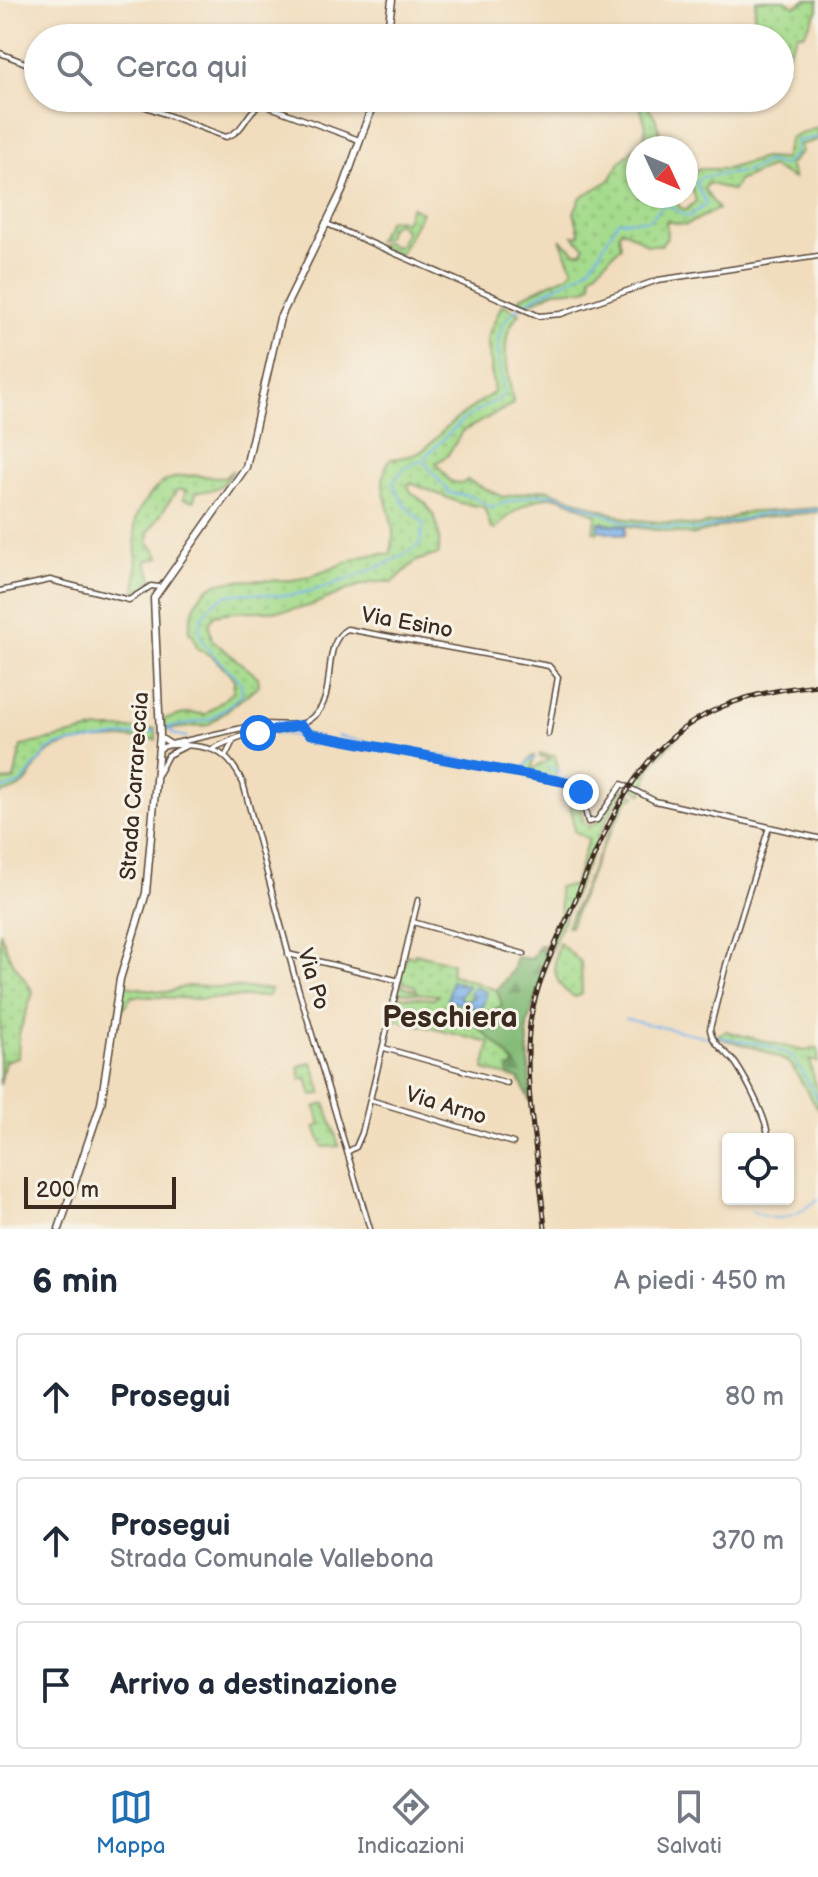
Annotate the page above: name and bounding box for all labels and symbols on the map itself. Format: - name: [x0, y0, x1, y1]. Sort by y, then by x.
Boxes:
- north arrow: [626, 136, 698, 208]
- street label: Via Esino: [359, 602, 455, 644]
- street label: Strada Carrareccia: [115, 691, 155, 881]
- route start: [240, 715, 276, 751]
- route end: [563, 774, 599, 810]
- street label: Via Po: [291, 945, 335, 1013]
- district label: Peschiera: [382, 1000, 518, 1036]
- street label: Via Arno: [402, 1081, 490, 1131]
- scale bar: [24, 1173, 176, 1209]

